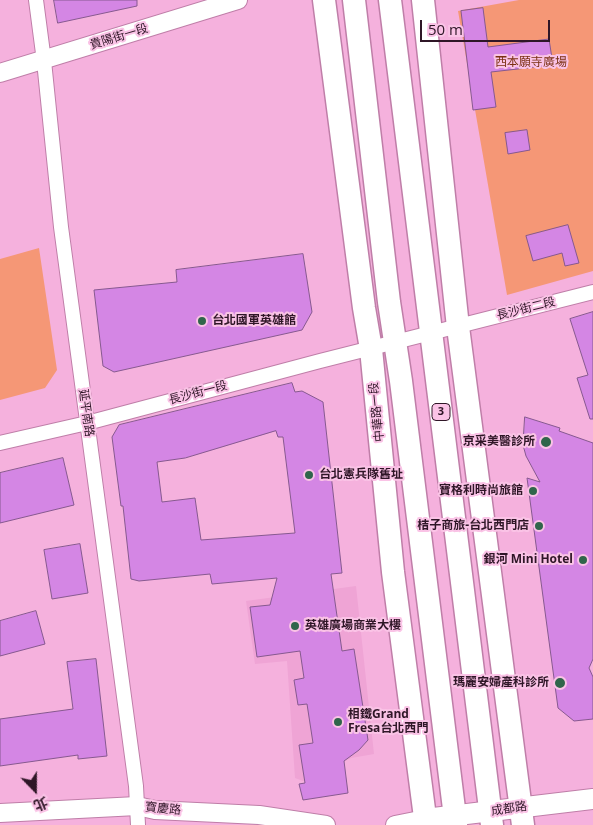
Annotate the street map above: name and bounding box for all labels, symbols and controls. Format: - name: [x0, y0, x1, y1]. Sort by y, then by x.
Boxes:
- scale bar: [423, 10, 553, 42]
- text: 50 m: [428, 19, 463, 39]
- street label: 貴陽街一段: [88, 21, 150, 53]
- park label: 西本願寺廣場: [495, 56, 567, 70]
- street label: 長沙街二段: [495, 295, 557, 323]
- place label: 台北國軍英雄館: [212, 314, 296, 328]
- marker: 台北國軍英雄館: [196, 315, 208, 327]
- street label: 長沙街一段: [167, 378, 229, 408]
- street label: 中華路一段: [367, 381, 387, 443]
- street label: 延平南路: [76, 388, 96, 438]
- road number: 3: [432, 404, 450, 421]
- place label: 京采美醫診所: [463, 435, 535, 449]
- marker: 京采美醫診所: [539, 435, 553, 449]
- place label: 台北憲兵隊舊址: [319, 468, 403, 482]
- marker: 台北憲兵隊舊址: [303, 469, 315, 481]
- place label: 寶格利時尚旅館: [439, 484, 523, 498]
- marker: 寶格利時尚旅館: [527, 485, 539, 497]
- place label: 桔子商旅-台北西門店: [417, 519, 529, 533]
- marker: 桔子商旅-台北西門店: [533, 520, 545, 532]
- place label: 銀河 Mini Hotel: [484, 553, 573, 567]
- marker: 銀河 Mini Hotel: [577, 554, 589, 566]
- place label: 英雄廣場商業大樓: [305, 619, 401, 633]
- marker: 英雄廣場商業大樓: [289, 620, 301, 632]
- place label: 瑪麗安婦產科診所: [453, 676, 549, 690]
- marker: 瑪麗安婦產科診所: [553, 676, 567, 690]
- place label: 相鐵Grand Fresa台北西門: [348, 708, 428, 736]
- marker: 相鐵Grand Fresa台北西門: [332, 716, 344, 728]
- north arrow: [10, 765, 60, 815]
- text: 北: [31, 793, 51, 816]
- street label: 成都路: [490, 799, 528, 819]
- street label: 寶慶路: [144, 800, 182, 818]

